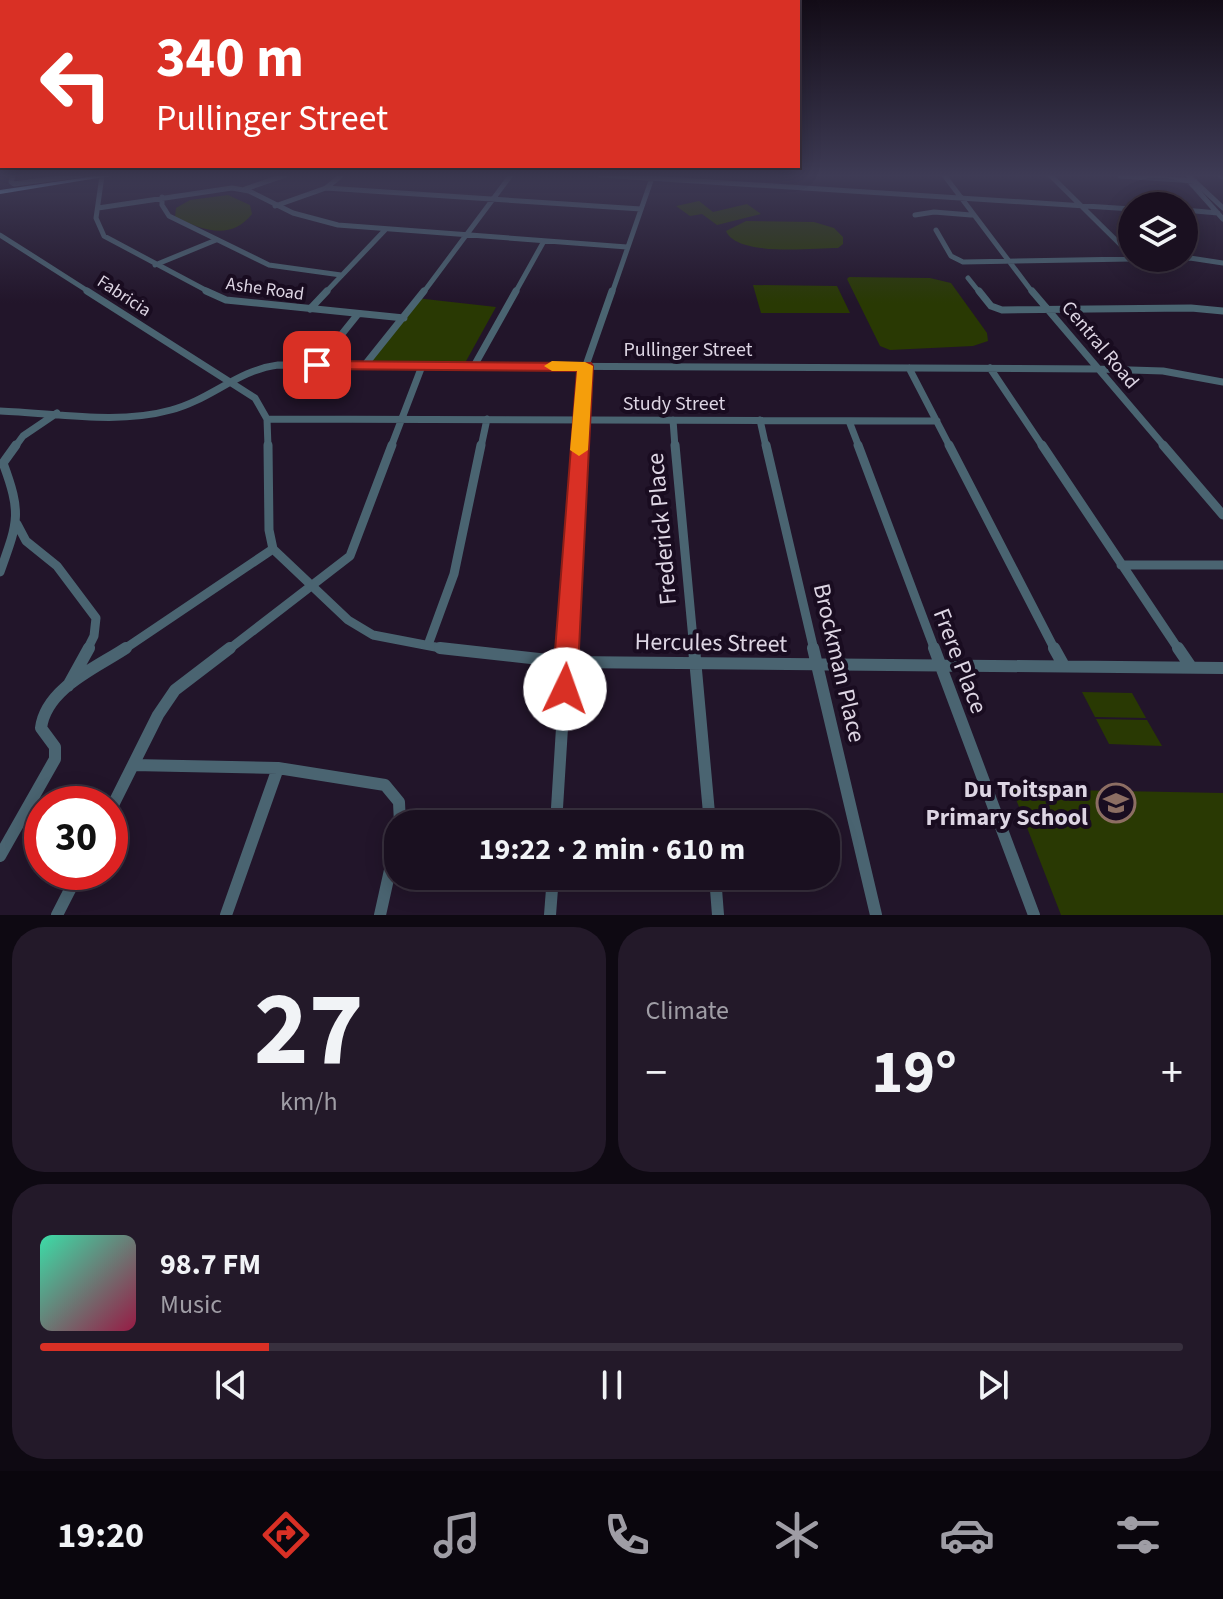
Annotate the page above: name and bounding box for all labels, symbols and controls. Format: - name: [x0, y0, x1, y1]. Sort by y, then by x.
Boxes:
- text: 340 m: [156, 19, 304, 98]
- icon: left: [24, 32, 128, 136]
- text: Pullinger Street: [156, 93, 388, 144]
- map controls: [1118, 192, 1198, 272]
- button: layers: [1118, 192, 1198, 272]
- street label: Fabricia: [92, 269, 156, 323]
- street label: Ashe Road: [224, 271, 306, 307]
- street label: Central Road: [1055, 295, 1145, 395]
- pin: [283, 331, 351, 399]
- street label: Pullinger Street: [623, 336, 753, 364]
- icon: arrive: [295, 343, 339, 387]
- street label: Study Street: [623, 390, 725, 418]
- street label: Frederick Place: [638, 451, 686, 607]
- street label: Brockman Place: [804, 580, 874, 746]
- street label: Frere Place: [924, 603, 996, 719]
- street label: Hercules Street: [634, 624, 788, 662]
- position arrow: [523, 647, 607, 731]
- place label: Du Toitspan Primary School: [925, 772, 1088, 835]
- school or university icon: Du Toitspan Primary School: [1095, 782, 1137, 824]
- speed limit sign: 30: [24, 786, 128, 890]
- text: 19:22 · 2 min · 610 m: [479, 828, 745, 871]
- text: 27: [254, 957, 364, 1105]
- text: Climate: [646, 992, 729, 1029]
- text: 19°: [872, 1031, 957, 1116]
- text: −: [646, 1042, 667, 1105]
- text: +: [1161, 1042, 1183, 1105]
- text: km/h: [280, 1083, 338, 1120]
- text: 98.7 FM: [160, 1243, 261, 1286]
- text: Music: [160, 1286, 222, 1323]
- icon: previous: [209, 1363, 253, 1407]
- icon: pause: [590, 1363, 634, 1407]
- icon: next: [971, 1363, 1015, 1407]
- icon: directions: [258, 1507, 314, 1563]
- icon: music: [429, 1507, 485, 1563]
- icon: phone: [599, 1507, 655, 1563]
- icon: climate: [769, 1507, 825, 1563]
- icon: car: [939, 1507, 995, 1563]
- icon: filters: [1110, 1507, 1166, 1563]
- text: 19:20: [57, 1510, 144, 1561]

